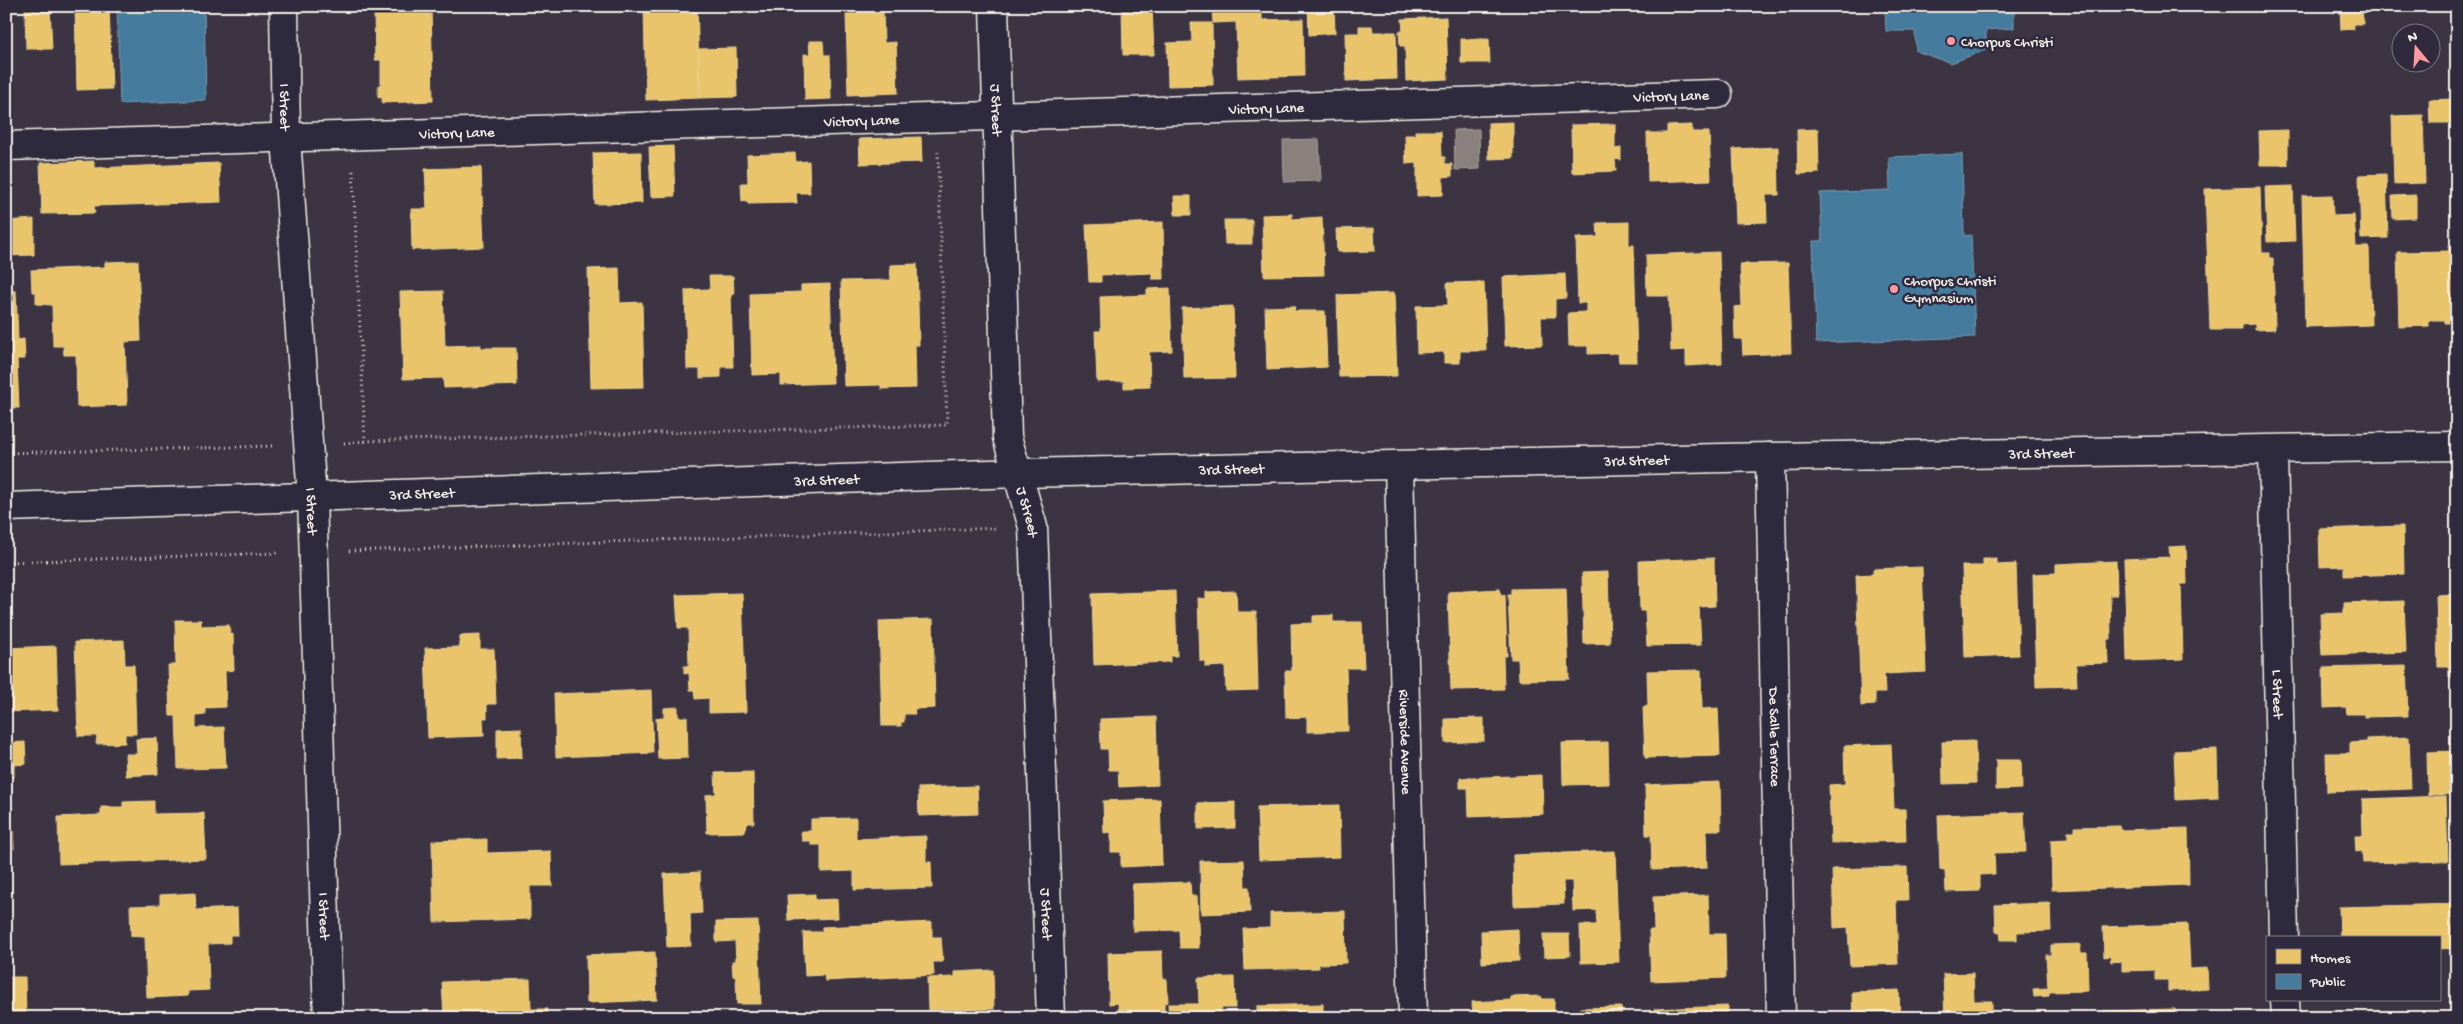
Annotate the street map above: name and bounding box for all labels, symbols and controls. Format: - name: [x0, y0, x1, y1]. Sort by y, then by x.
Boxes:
- north arrow: [2390, 22, 2440, 72]
- text: N: [2406, 29, 2420, 48]
- place label: Chorpus Christi: [1961, 34, 2053, 52]
- marker: Chorpus Christi: [1945, 35, 1957, 47]
- street label: I Street: [274, 83, 293, 133]
- street label: J Street: [985, 84, 1005, 138]
- street label: Victory Lane: [1632, 87, 1710, 108]
- street label: Victory Lane: [1227, 100, 1305, 120]
- street label: Victory Lane: [823, 112, 900, 132]
- street label: Victory Lane: [418, 124, 495, 144]
- place label: Chorpus Christi Gymnasium: [1904, 273, 1996, 308]
- marker: Chorpus Christi Gymnasium: [1888, 283, 1900, 295]
- street label: 3rd Street: [2007, 445, 2076, 464]
- street label: 3rd Street: [1602, 452, 1671, 472]
- street label: 3rd Street: [1197, 461, 1266, 480]
- street label: 3rd Street: [793, 471, 862, 492]
- street label: 3rd Street: [388, 485, 457, 505]
- street label: J Street: [1011, 485, 1041, 539]
- street label: I Street: [300, 487, 320, 537]
- street label: L Street: [2267, 669, 2286, 721]
- street label: De Salle Terrace: [1763, 686, 1783, 787]
- street label: Riverside Avenue: [1394, 689, 1414, 795]
- street label: J Street: [1035, 888, 1055, 942]
- street label: I Street: [313, 892, 333, 942]
- legend: [2266, 936, 2440, 1002]
- text: Homes: [2310, 950, 2351, 968]
- text: Public: [2309, 974, 2346, 992]

